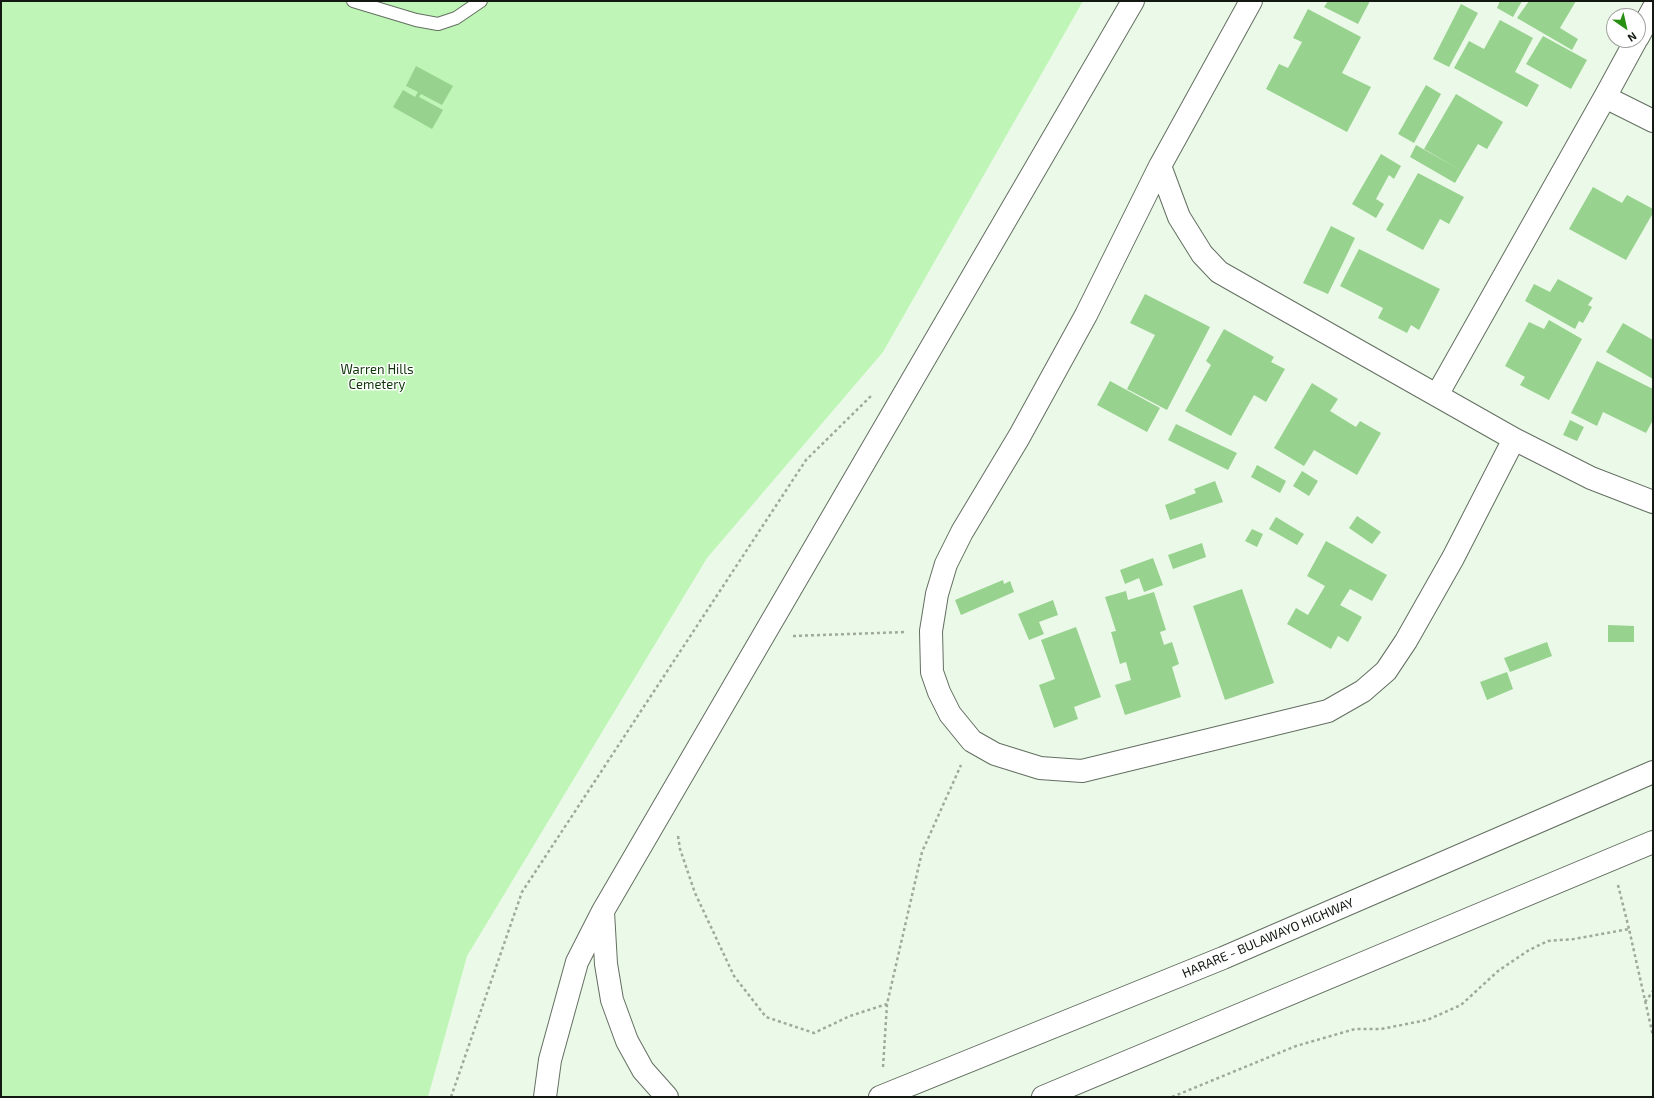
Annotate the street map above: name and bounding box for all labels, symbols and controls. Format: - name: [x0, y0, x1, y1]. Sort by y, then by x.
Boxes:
- north arrow: [1606, 8, 1646, 48]
- text: N: [1626, 30, 1639, 45]
- park label: Warren Hills Cemetery: [340, 362, 414, 393]
- street label: HARARE - BULAWAYO HIGHWAY: [1180, 895, 1356, 981]

